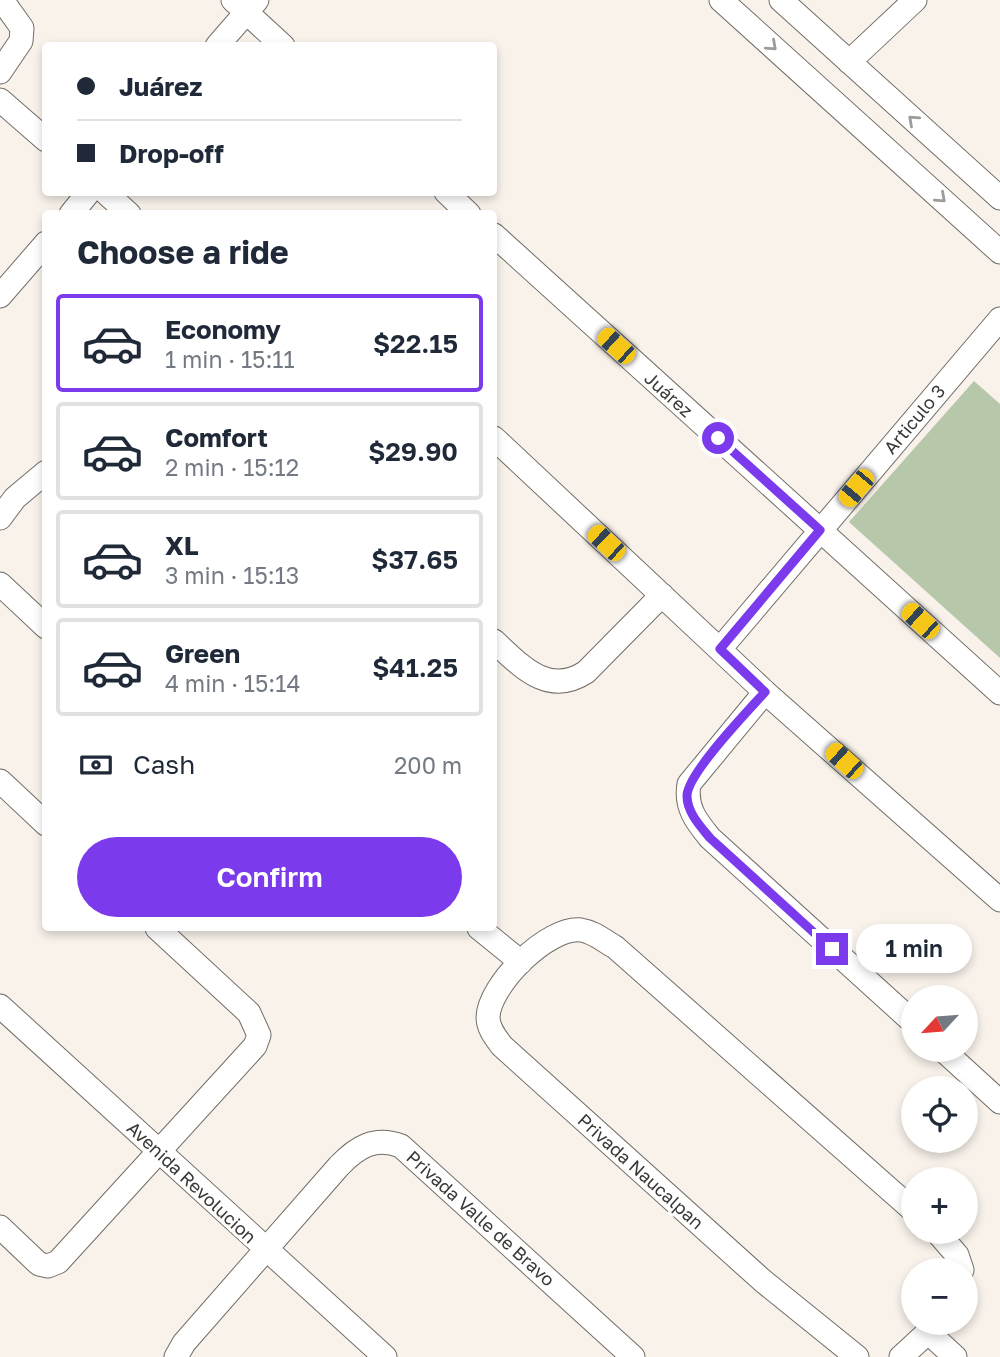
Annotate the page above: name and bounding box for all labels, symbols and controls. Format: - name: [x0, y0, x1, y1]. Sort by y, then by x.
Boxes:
- one-way arrow: [764, 38, 777, 50]
- text: Juárez: [119, 71, 203, 102]
- one-way arrow: [908, 115, 921, 128]
- text: Drop-off: [119, 138, 224, 169]
- one-way arrow: [933, 190, 946, 203]
- text: Choose a ride: [77, 233, 289, 271]
- icon: car: [81, 312, 144, 375]
- text: Economy: [165, 314, 281, 345]
- car: [594, 324, 639, 368]
- text: $22.15: [373, 328, 458, 359]
- text: 1 min · 15:11: [165, 345, 295, 373]
- street label: Juárez: [640, 367, 698, 421]
- street label: Articulo 3: [879, 380, 949, 458]
- icon: car: [81, 420, 144, 483]
- text: Comfort: [165, 422, 268, 453]
- route start: [702, 422, 734, 454]
- text: $29.90: [368, 436, 458, 467]
- text: 2 min · 15:12: [165, 453, 299, 481]
- car: [835, 465, 878, 511]
- car: [584, 521, 629, 565]
- icon: car: [81, 528, 144, 591]
- text: XL: [165, 530, 199, 561]
- text: $37.65: [371, 544, 458, 575]
- text: 3 min · 15:13: [165, 561, 299, 589]
- car: [898, 599, 943, 643]
- icon: car: [81, 636, 144, 699]
- text: Green: [165, 638, 240, 669]
- text: $41.25: [372, 652, 458, 683]
- text: 4 min · 15:14: [165, 669, 300, 697]
- car: [822, 739, 867, 783]
- icon: cash: [77, 746, 115, 784]
- text: Cash: [133, 749, 195, 780]
- text: 200 m: [394, 751, 462, 779]
- button: Confirm: [77, 837, 462, 917]
- callout: 1 min: [856, 925, 972, 974]
- route end: [816, 933, 848, 965]
- text: 1 min: [885, 934, 943, 962]
- north arrow: [901, 985, 978, 1062]
- map controls: [901, 985, 978, 1335]
- button: locate: [901, 1076, 978, 1153]
- street label: Privada Naucalpan: [573, 1109, 709, 1233]
- street label: Avenida Revolucion: [123, 1116, 261, 1248]
- street label: Privada Valle de Bravo: [402, 1146, 560, 1290]
- button: +: [901, 1167, 978, 1244]
- button: −: [901, 1258, 978, 1335]

